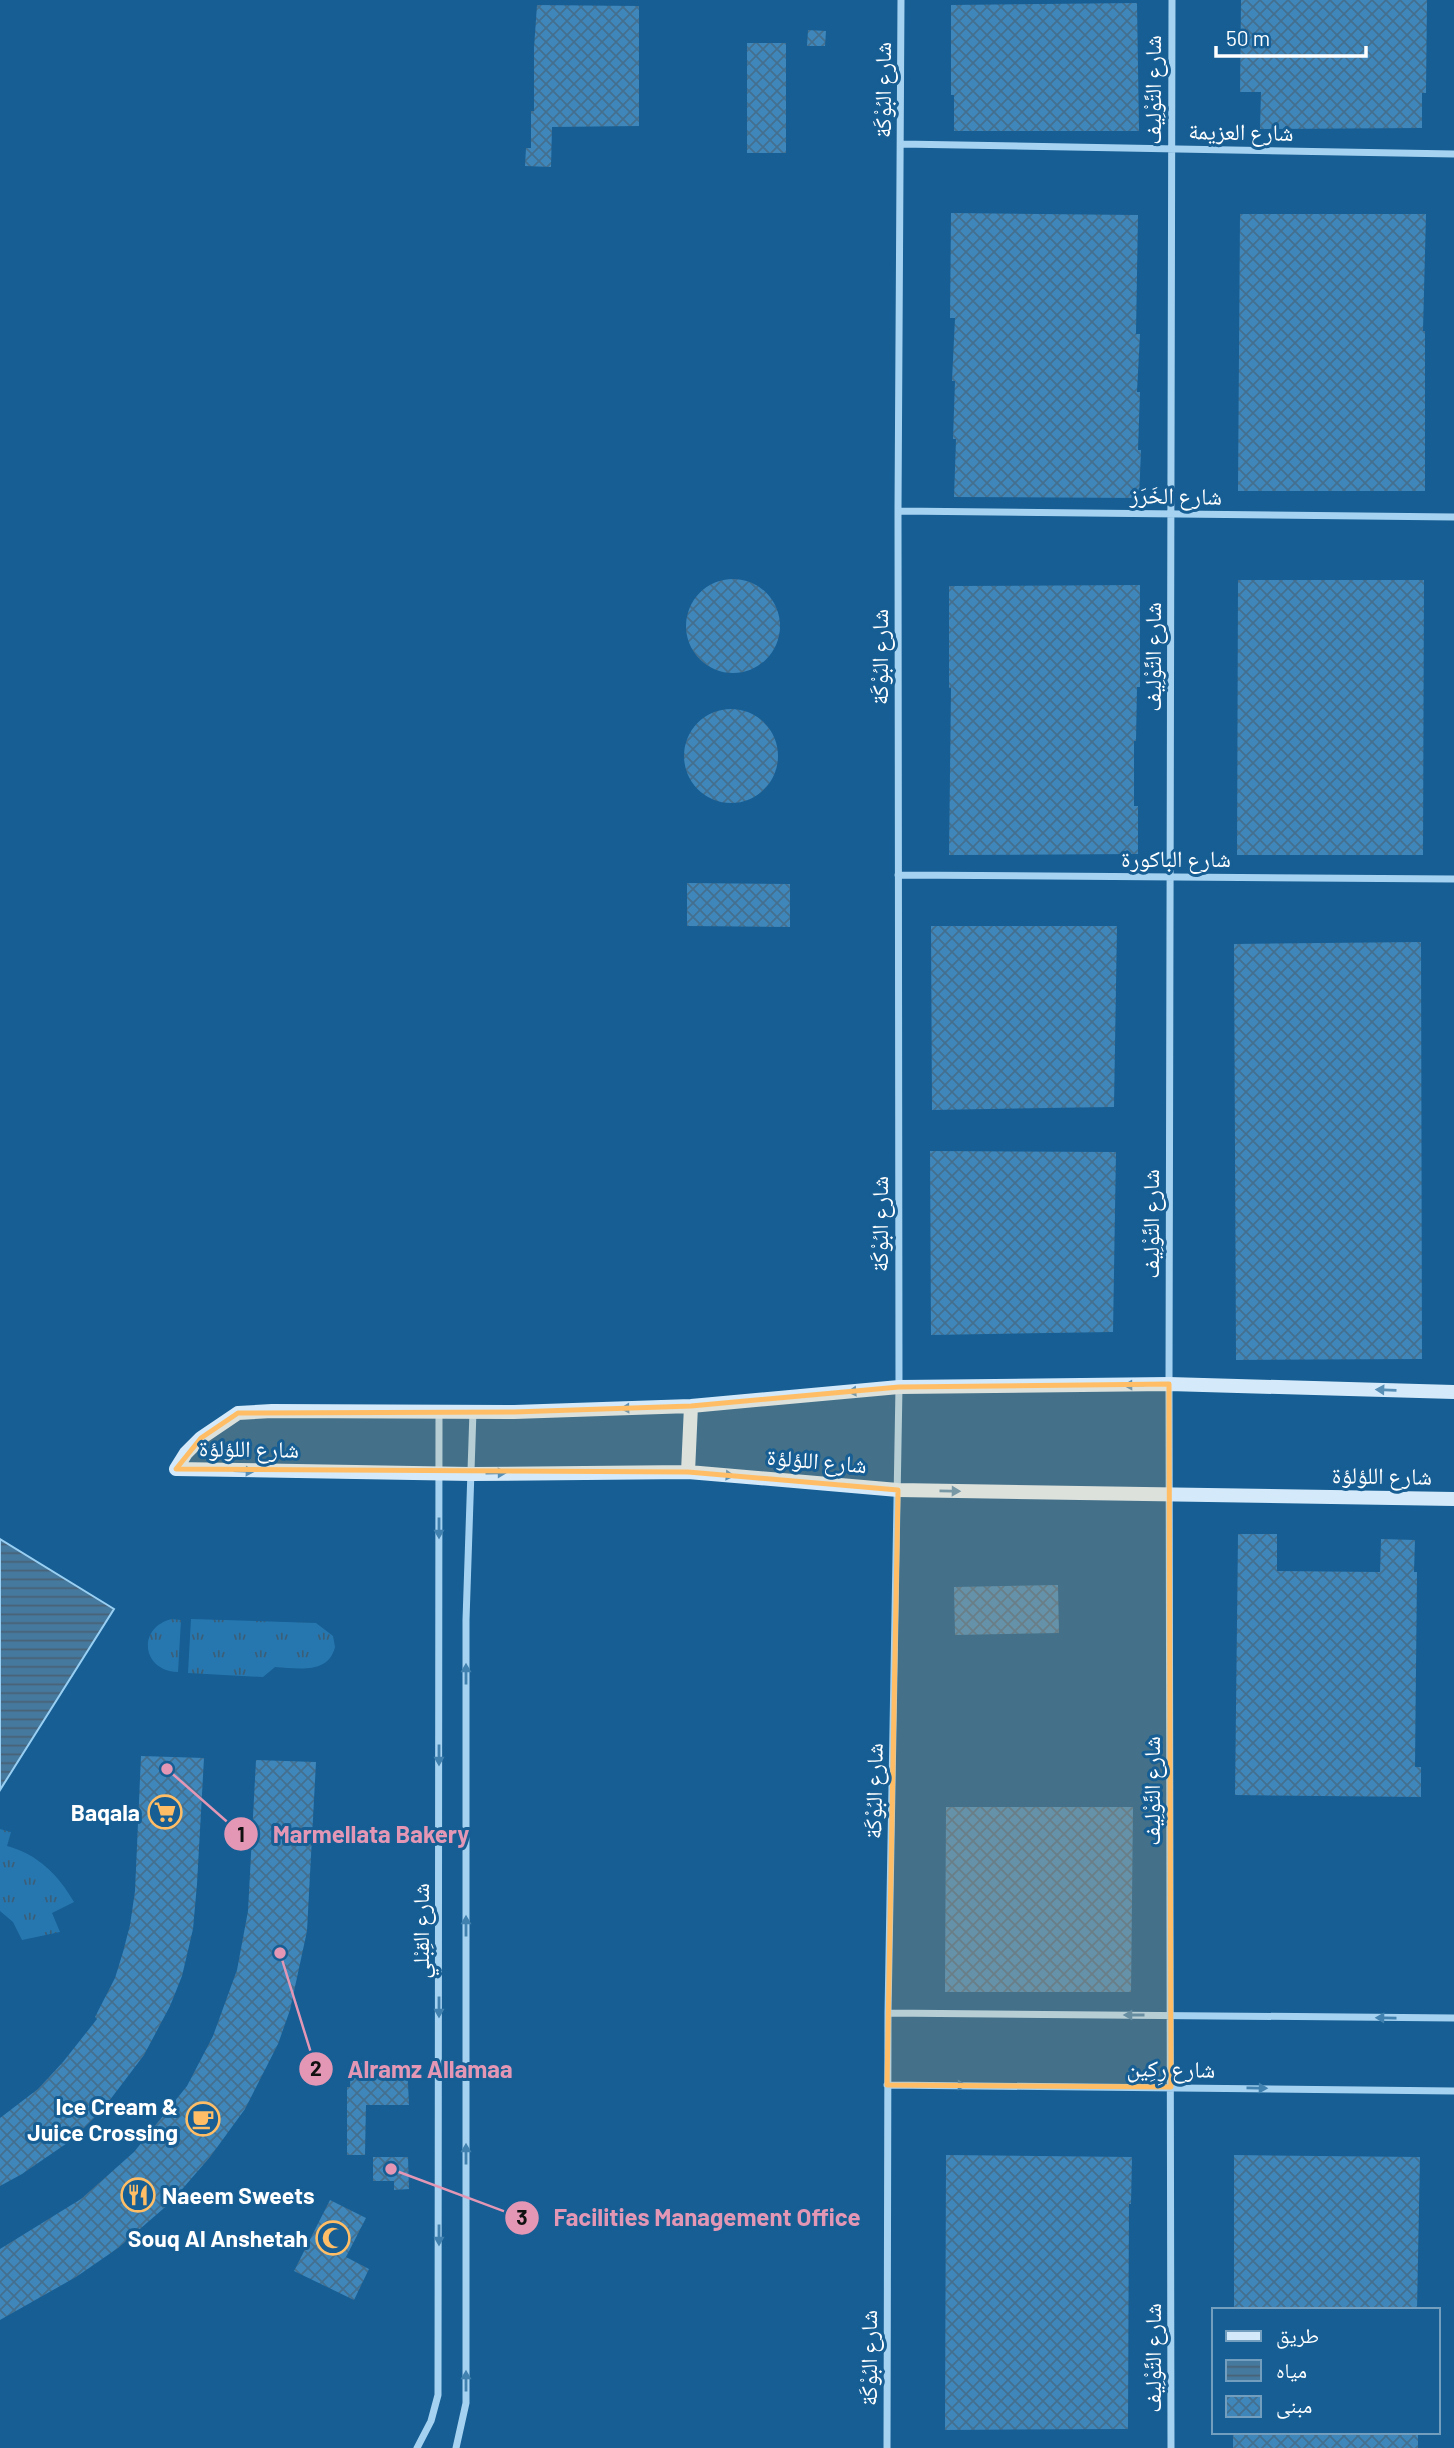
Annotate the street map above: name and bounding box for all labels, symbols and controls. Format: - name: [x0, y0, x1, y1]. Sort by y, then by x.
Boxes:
- scale bar: [1216, 14, 1366, 58]
- text: 50 m: [1226, 25, 1270, 50]
- street label: شارع التَّوْلِيف: [1138, 35, 1168, 145]
- street label: شارع البُوْكَة: [868, 42, 898, 138]
- street label: شارع العزيمة: [1188, 116, 1294, 148]
- street label: شارع الخَرَز: [1129, 480, 1222, 512]
- street label: شارع التَّوْلِيف: [1138, 602, 1168, 712]
- street label: شارع البُوْكَة: [865, 609, 895, 705]
- street label: شارع الباكورة: [1121, 844, 1231, 874]
- street label: شارع التَّوْلِيف: [1136, 1169, 1166, 1279]
- street label: شارع البُوْكَة: [865, 1176, 895, 1272]
- one-way arrow: [1123, 1379, 1145, 1391]
- one-way arrow: [1375, 1384, 1397, 1396]
- one-way arrow: [846, 1386, 868, 1397]
- one-way arrow: [619, 1402, 641, 1414]
- street label: شارع اللؤلؤة: [199, 1433, 299, 1465]
- street label: شارع اللؤلؤة: [766, 1442, 868, 1480]
- street label: شارع اللؤلؤة: [1332, 1460, 1432, 1492]
- one-way arrow: [233, 1465, 255, 1477]
- one-way arrow: [485, 1468, 507, 1479]
- one-way arrow: [713, 1469, 735, 1480]
- one-way arrow: [940, 1485, 962, 1496]
- one-way arrow: [433, 1517, 445, 1539]
- one-way arrow: [460, 1663, 472, 1685]
- street label: شارع التَّوْلِيف: [1137, 1736, 1167, 1846]
- street label: شارع البُوْكَة: [858, 1743, 890, 1839]
- one-way arrow: [433, 1744, 445, 1766]
- supermarket icon: Baqala: [146, 1793, 184, 1831]
- place label: Baqala: [71, 1798, 140, 1826]
- callout: Marmellata Bakery: [223, 1812, 483, 1857]
- text: Marmellata Bakery: [273, 1819, 469, 1848]
- text: 1: [237, 1821, 245, 1846]
- street label: شارع القِبْلي: [406, 1883, 440, 1979]
- one-way arrow: [460, 1915, 472, 1937]
- one-way arrow: [433, 1996, 445, 2018]
- one-way arrow: [1123, 2009, 1145, 2021]
- one-way arrow: [1375, 2012, 1397, 2023]
- callout: Alramz Allamaa: [299, 2047, 527, 2092]
- street label: شارع رِكِين: [1126, 2053, 1215, 2087]
- text: Alramz Allamaa: [347, 2054, 513, 2083]
- text: 2: [310, 2055, 322, 2080]
- one-way arrow: [945, 2079, 967, 2091]
- one-way arrow: [1246, 2083, 1268, 2094]
- place label: Ice Cream & Juice Crossing: [27, 2092, 178, 2146]
- cafe icon: Ice Cream & Juice Crossing: [184, 2100, 222, 2138]
- one-way arrow: [460, 2142, 472, 2164]
- restaurant icon: Naeem Sweets: [119, 2176, 157, 2214]
- place label: Naeem Sweets: [162, 2181, 314, 2209]
- callout: Facilities Management Office: [505, 2195, 875, 2240]
- text: Facilities Management Office: [553, 2202, 861, 2231]
- text: 3: [516, 2204, 528, 2229]
- mosque icon: Souq Al Anshetah: [314, 2219, 352, 2257]
- place label: Souq Al Anshetah: [128, 2224, 308, 2252]
- one-way arrow: [433, 2224, 445, 2246]
- street label: شارع التَّوْلِيف: [1138, 2303, 1168, 2413]
- legend: [1212, 2308, 1440, 2434]
- street label: شارع البُوْكَة: [854, 2310, 884, 2406]
- text: طريق: [1276, 2322, 1319, 2349]
- text: مياه: [1276, 2357, 1307, 2382]
- one-way arrow: [460, 2370, 472, 2392]
- text: مبنى: [1276, 2392, 1312, 2419]

